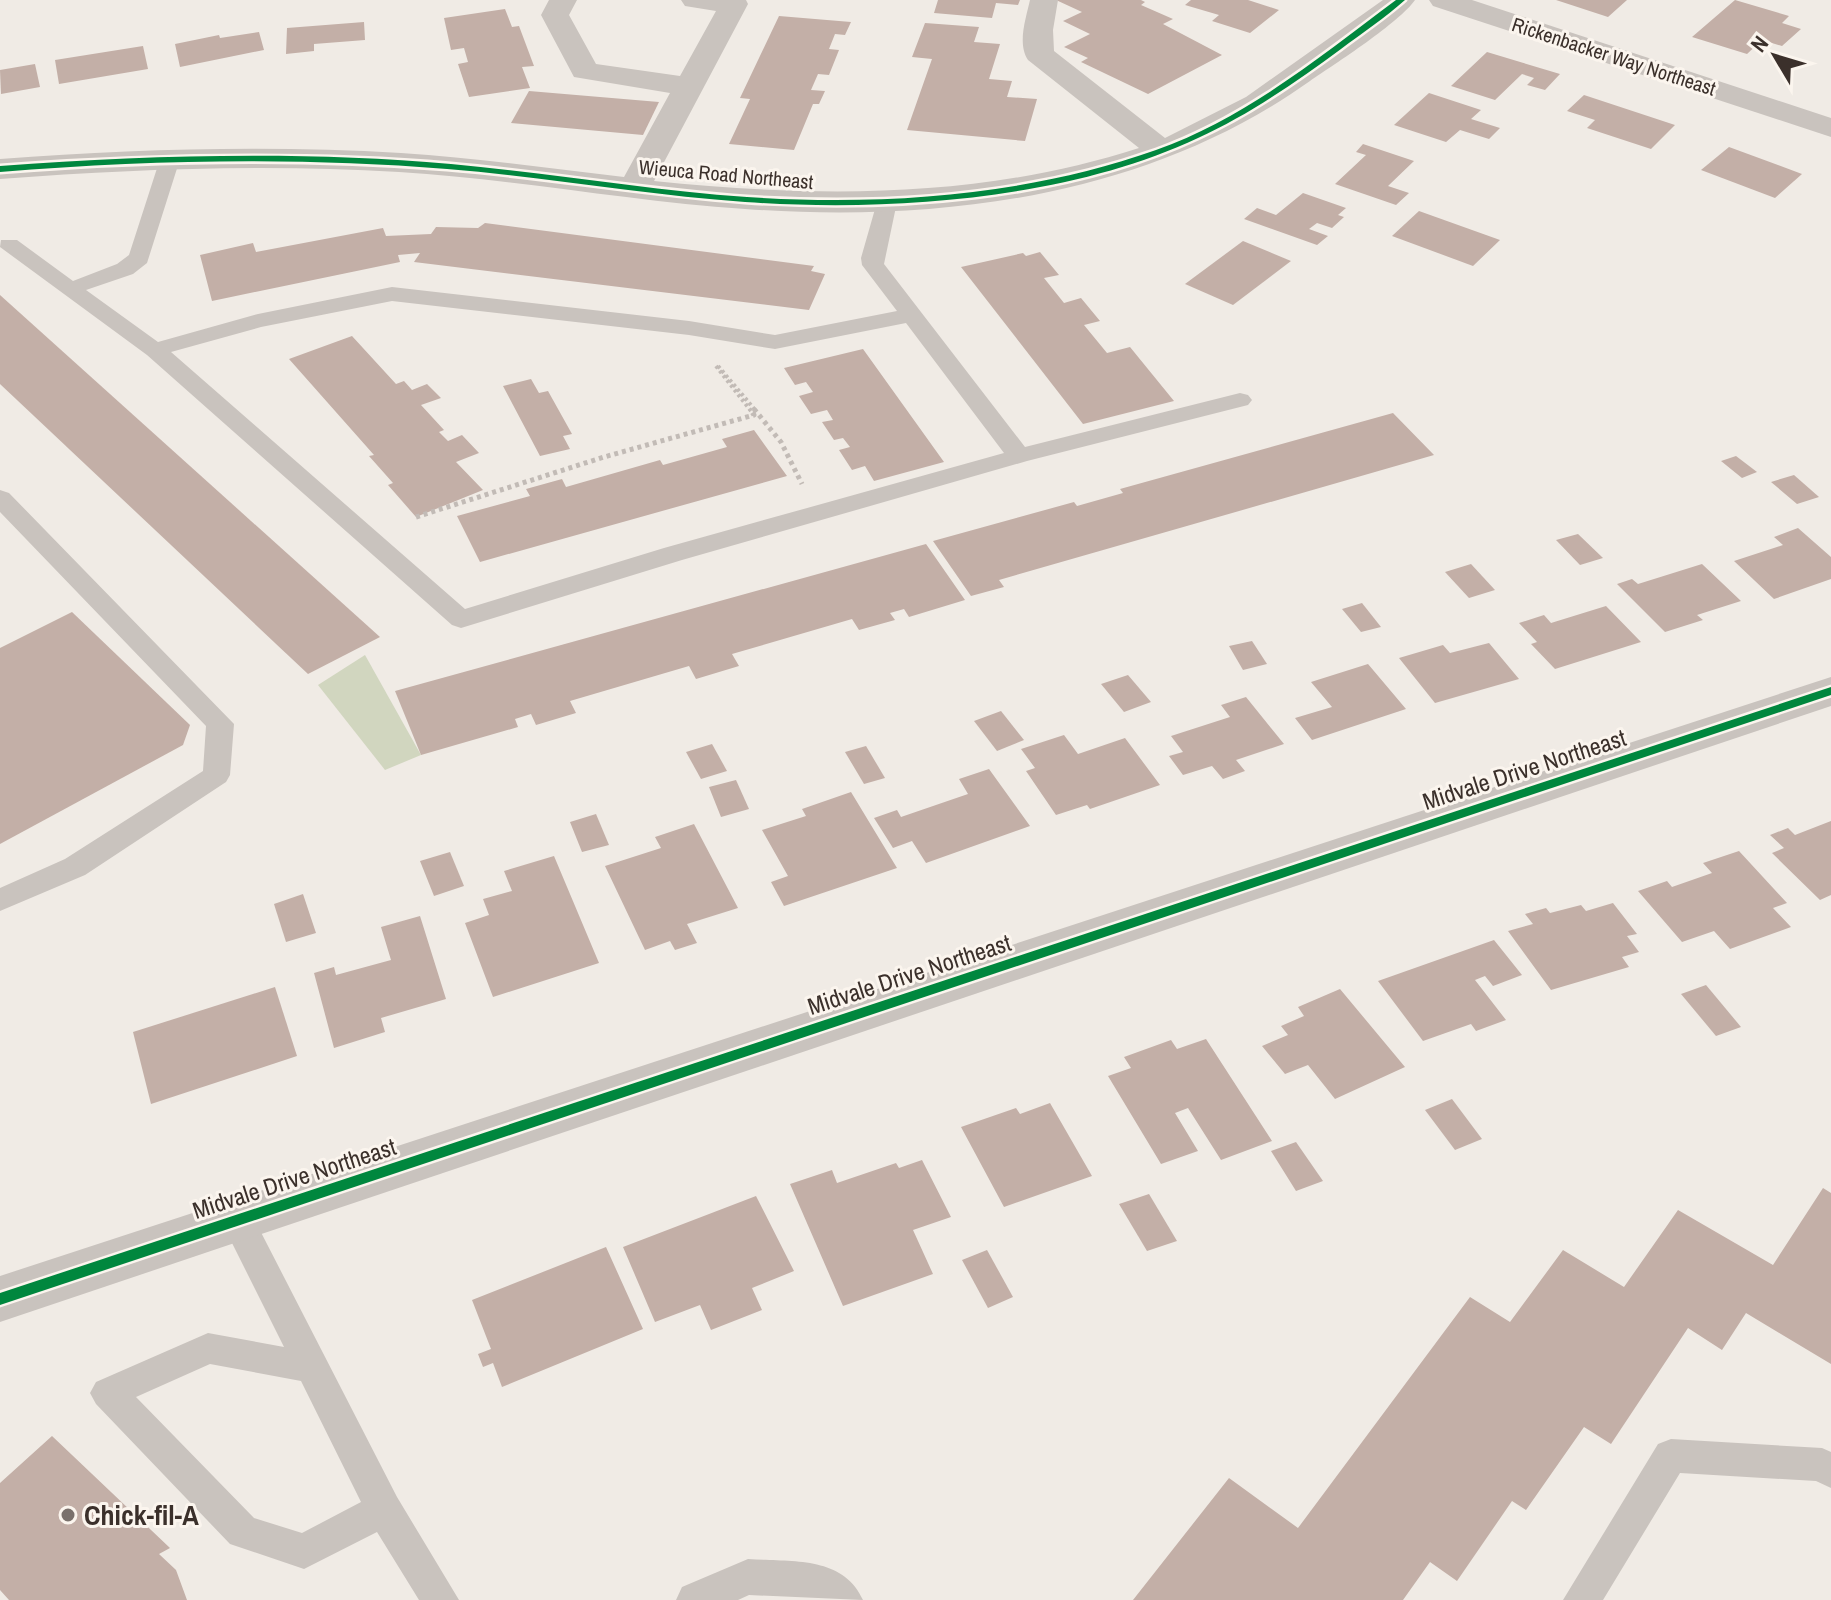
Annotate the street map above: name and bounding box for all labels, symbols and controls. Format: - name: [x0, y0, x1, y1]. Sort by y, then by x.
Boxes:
- street label: Rickenbacker Way Northeast: [1509, 10, 1720, 102]
- north arrow: [1735, 16, 1815, 96]
- text: N: [1743, 29, 1775, 58]
- street label: Wieuca Road Northeast: [638, 153, 815, 195]
- street label: Midvale Drive Northeast: [1418, 721, 1630, 817]
- street label: Midvale Drive Northeast: [803, 926, 1015, 1022]
- street label: Midvale Drive Northeast: [188, 1130, 400, 1226]
- place label: Chick-fil-A: [84, 1496, 199, 1534]
- marker: Chick-fil-A: [59, 1506, 77, 1524]

